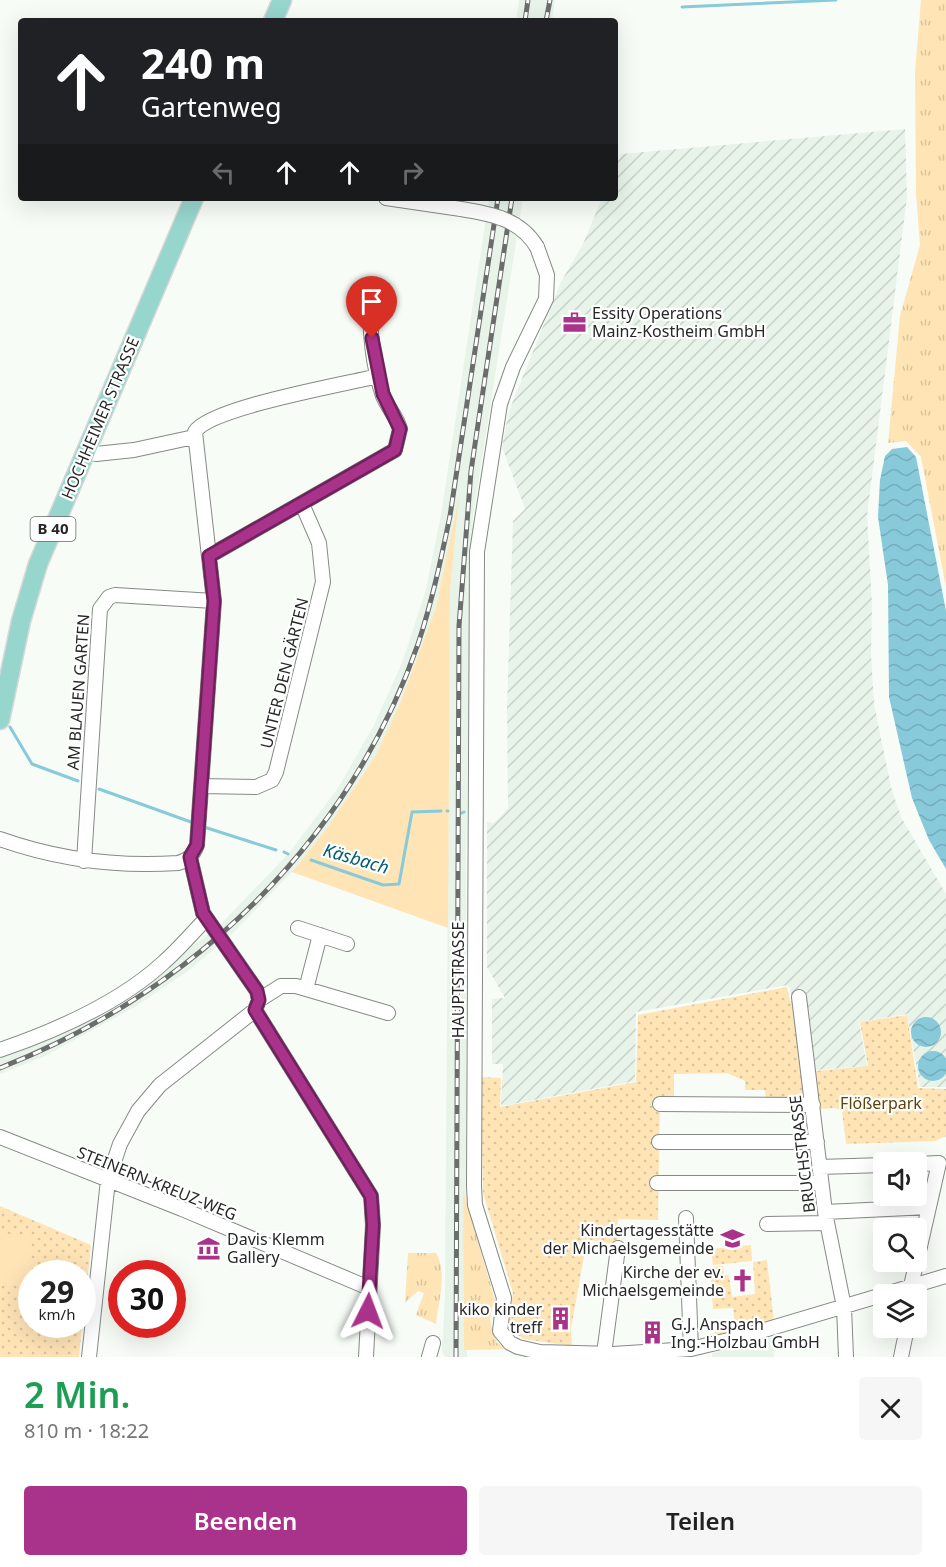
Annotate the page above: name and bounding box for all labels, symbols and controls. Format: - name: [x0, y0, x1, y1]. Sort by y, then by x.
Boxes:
- text: 240 m: [141, 34, 265, 91]
- icon: ahead: [42, 42, 120, 120]
- text: Gartenweg: [141, 88, 282, 125]
- icon: left: [207, 156, 240, 189]
- icon: ahead: [270, 156, 303, 189]
- icon: ahead: [333, 156, 366, 189]
- icon: right: [396, 156, 429, 189]
- pin: [346, 276, 397, 338]
- icon: arrive: [355, 285, 388, 318]
- place label: Essity Operations Mainz-Kostheim GmbH: [592, 302, 766, 342]
- office icon: Essity Operations Mainz-Kostheim GmbH: [561, 309, 587, 335]
- street label: HOCHHEIMER STRASSE: [56, 333, 144, 503]
- road number: B 40: [31, 517, 76, 541]
- street label: UNTER DEN GÄRTEN: [255, 595, 313, 751]
- street label: AM BLAUEN GARTEN: [62, 613, 94, 771]
- water label: Käsbach: [321, 837, 392, 879]
- street label: HAUPTSTRASSE: [447, 922, 469, 1038]
- park label: Flößerpark: [840, 1092, 922, 1114]
- street label: BRUCHSTRASSE: [784, 1094, 820, 1214]
- street label: STEINERN-KREUZ-WEG: [74, 1141, 240, 1225]
- map controls: [873, 1152, 927, 1338]
- button: sound: [873, 1152, 927, 1206]
- button: search: [873, 1218, 927, 1272]
- place label: Kindertagesstätte der Michaelsgemeinde: [543, 1219, 714, 1259]
- school or university icon: Kindertagesstätte der Michaelsgemeinde: [719, 1226, 745, 1252]
- place label: Davis Klemm Gallery: [227, 1228, 325, 1268]
- museum icon: Davis Klemm Gallery: [196, 1235, 222, 1261]
- speed limit sign: 30: [108, 1260, 186, 1338]
- place label: Kirche der ev. Michaelsgemeinde: [582, 1261, 724, 1301]
- church icon: Kirche der ev. Michaelsgemeinde: [729, 1268, 755, 1294]
- text: 29: [40, 1271, 74, 1312]
- position arrow: [336, 1279, 400, 1343]
- button: layers: [873, 1284, 927, 1338]
- place label: kiko kinder treff: [459, 1298, 543, 1338]
- text: km/h: [39, 1304, 75, 1324]
- building icon: kiko kinder treff: [547, 1305, 573, 1331]
- place label: G.J. Anspach Ing.-Holzbau GmbH: [671, 1313, 820, 1353]
- building icon: G.J. Anspach Ing.-Holzbau GmbH: [640, 1320, 666, 1346]
- text: 2 Min.: [24, 1370, 131, 1419]
- button: close: [859, 1377, 922, 1440]
- text: 810 m · 18:22: [24, 1417, 149, 1444]
- button: Beenden: [24, 1486, 467, 1555]
- button: Teilen: [479, 1486, 922, 1555]

